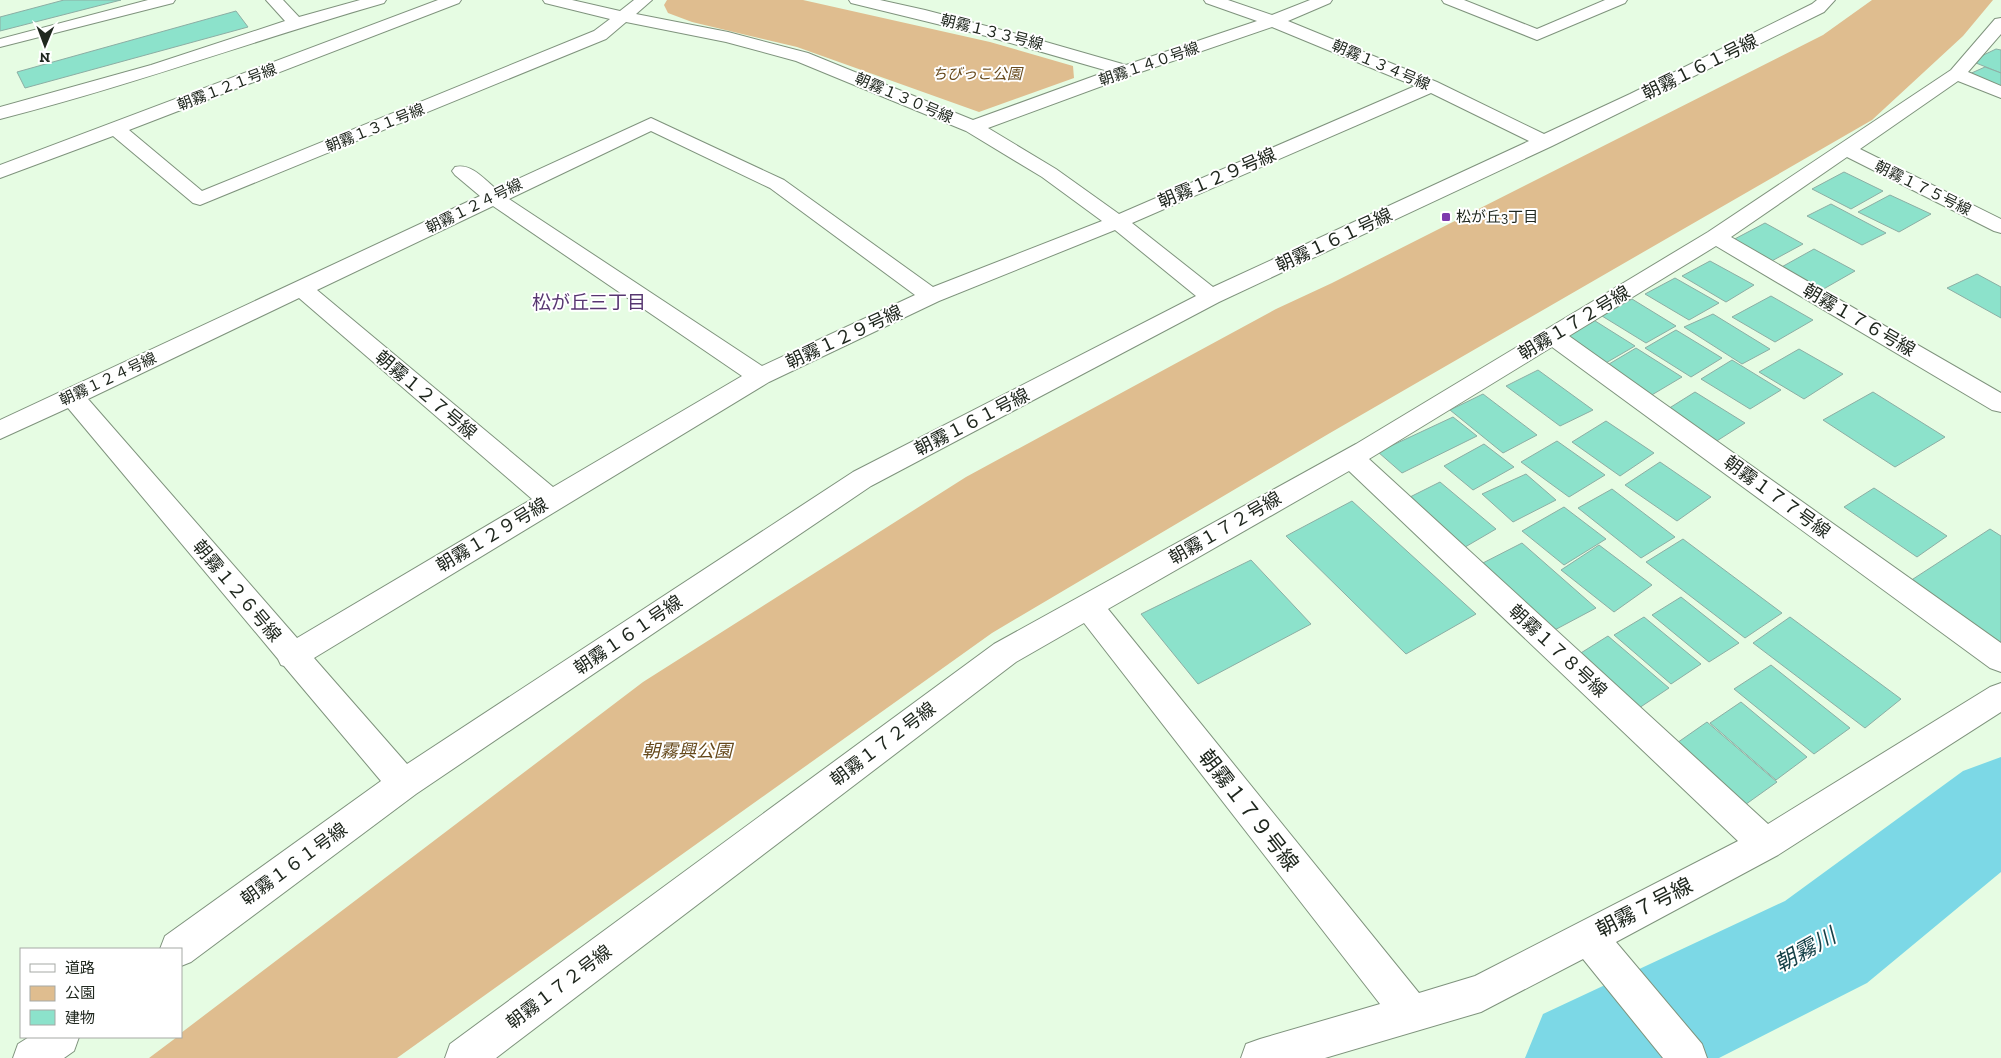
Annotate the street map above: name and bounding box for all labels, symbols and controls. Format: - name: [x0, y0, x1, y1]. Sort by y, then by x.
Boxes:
- street label: 朝霧１３３号線: [939, 11, 1045, 53]
- north arrow: [20, 20, 70, 70]
- street label: 朝霧１６１号線: [1639, 29, 1761, 105]
- street label: 朝霧１３４号線: [1329, 36, 1433, 94]
- street label: 朝霧１４０号線: [1096, 38, 1202, 90]
- text: N: [39, 49, 50, 66]
- street label: 朝霧１２１号線: [175, 60, 279, 114]
- park label: ちびっこ公園: [932, 65, 1024, 83]
- street label: 朝霧１３０号線: [852, 69, 956, 127]
- street label: 朝霧１３１号線: [323, 100, 427, 156]
- street label: 朝霧１２９号線: [1155, 143, 1279, 213]
- street label: 朝霧１７５号線: [1872, 157, 1974, 219]
- street label: 朝霧１２４号線: [423, 175, 525, 237]
- street label: 朝霧１６１号線: [1272, 203, 1396, 277]
- place label: 松が丘3丁目: [1456, 208, 1538, 226]
- marker: 松が丘3丁目: [1440, 211, 1452, 223]
- street label: 朝霧１７６号線: [1799, 279, 1919, 361]
- street label: 朝霧１７２号線: [1514, 281, 1634, 365]
- district label: 松が丘三丁目: [532, 291, 646, 314]
- street label: 朝霧１２９号線: [782, 300, 906, 374]
- street label: 朝霧１２７号線: [371, 346, 481, 444]
- street label: 朝霧１２４号線: [57, 349, 159, 409]
- street label: 朝霧１６１号線: [911, 384, 1033, 460]
- street label: 朝霧１７７号線: [1720, 451, 1834, 543]
- street label: 朝霧１７２号線: [1165, 487, 1285, 569]
- street label: 朝霧１２９号線: [432, 493, 552, 577]
- street label: 朝霧１２６号線: [188, 536, 286, 646]
- street label: 朝霧１６１号線: [570, 591, 686, 679]
- street label: 朝霧１７８号線: [1504, 600, 1612, 702]
- street label: 朝霧１７２号線: [826, 697, 940, 791]
- park label: 朝霧興公園: [642, 740, 735, 762]
- street label: 朝霧１７９号線: [1194, 744, 1304, 876]
- street label: 朝霧１６１号線: [237, 818, 351, 910]
- street label: 朝霧７号線: [1592, 872, 1696, 942]
- water label: 朝霧川: [1770, 921, 1842, 978]
- street label: 朝霧１７２号線: [502, 940, 616, 1034]
- legend: [20, 948, 182, 1038]
- text: 道路: [65, 959, 95, 977]
- text: 公園: [65, 984, 95, 1002]
- text: 建物: [65, 1009, 95, 1027]

